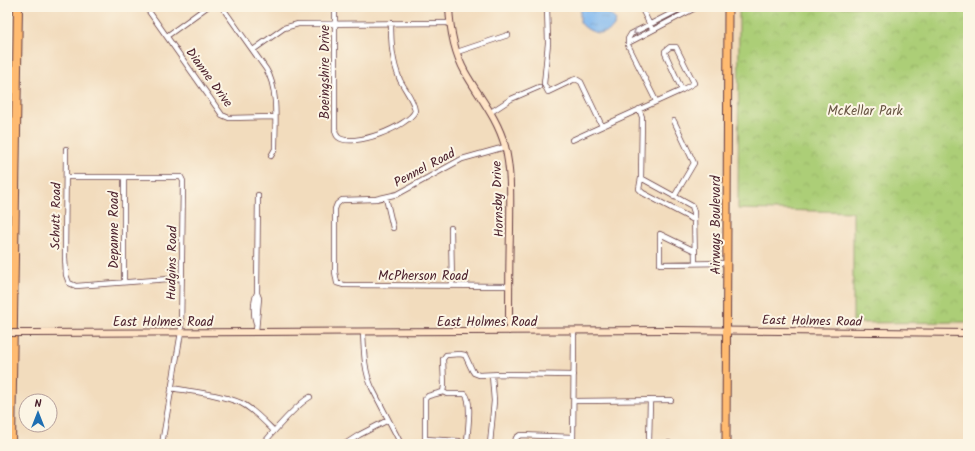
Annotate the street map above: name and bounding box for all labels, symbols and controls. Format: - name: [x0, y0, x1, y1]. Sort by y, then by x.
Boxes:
- street label: Boeingshire Drive: [315, 25, 336, 119]
- one-way arrow: [633, 27, 640, 34]
- street label: Dianne Drive: [180, 44, 238, 112]
- park label: McKellar Park: [827, 101, 903, 122]
- street label: Pennel Road: [390, 143, 460, 193]
- street label: Hornsby Drive: [487, 160, 510, 238]
- street label: Airways Boulevard: [706, 175, 727, 274]
- street label: Schutt Road: [45, 182, 68, 250]
- street label: Depanne Road: [104, 191, 125, 269]
- street label: Hudgins Road: [161, 225, 184, 300]
- street label: McPherson Road: [378, 266, 468, 287]
- street label: East Holmes Road: [762, 310, 863, 333]
- street label: East Holmes Road: [113, 312, 214, 333]
- street label: East Holmes Road: [437, 312, 538, 333]
- north arrow: [18, 393, 58, 433]
- text: N: [35, 395, 42, 413]

